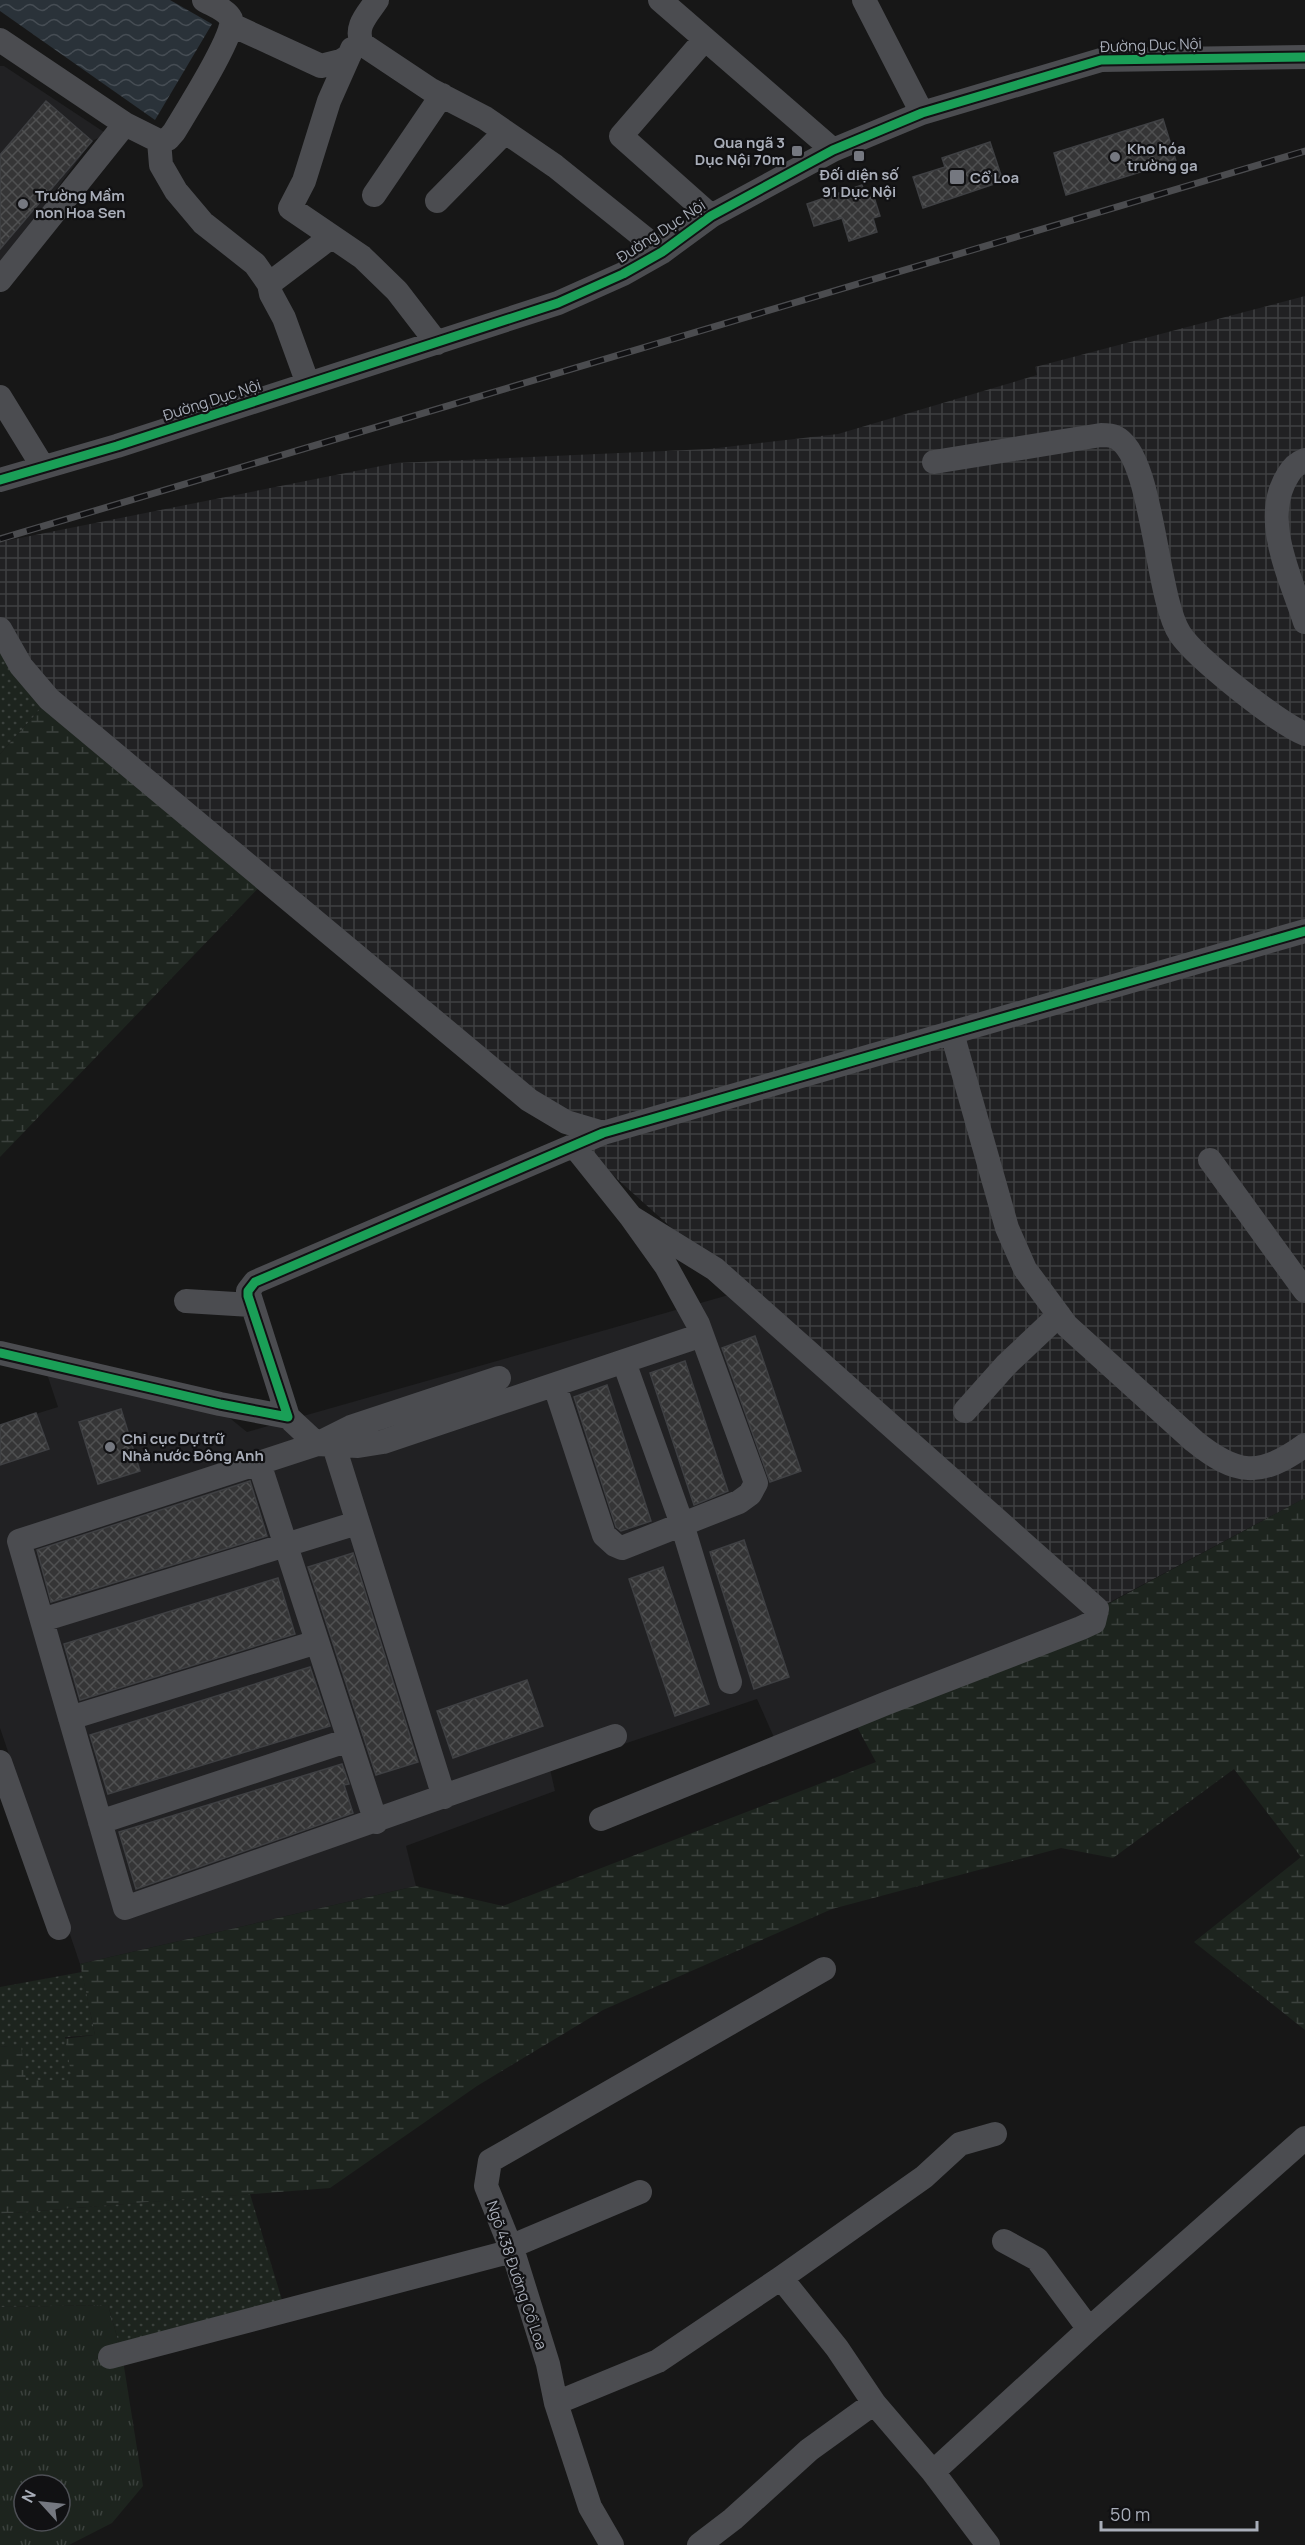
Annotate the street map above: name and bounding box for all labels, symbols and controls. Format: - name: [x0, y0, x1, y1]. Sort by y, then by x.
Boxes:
- street label: Đường Dục Nội: [1100, 33, 1202, 57]
- place label: Qua ngã 3 Dục Nội 70m: [695, 132, 785, 170]
- place label: Kho hóa trường ga: [1127, 138, 1198, 176]
- marker: Qua ngã 3 Dục Nội 70m: [790, 144, 804, 158]
- marker: Đối diện số 91 Dục Nội: [852, 149, 866, 163]
- marker: Kho hóa trường ga: [1108, 150, 1122, 164]
- place label: Đối diện số 91 Dục Nội: [819, 164, 899, 202]
- place label: Cổ Loa: [970, 167, 1019, 188]
- marker: Cổ Loa: [948, 168, 966, 186]
- place label: Trường Mầm non Hoa Sen: [35, 185, 126, 223]
- street label: Đường Dục Nội: [613, 194, 709, 268]
- marker: Trường Mầm non Hoa Sen: [16, 197, 30, 211]
- street label: Đường Dục Nội: [160, 374, 264, 426]
- place label: Chi cục Dự trữ Nhà nước Đông Anh: [122, 1428, 264, 1466]
- marker: Chi cục Dự trữ Nhà nước Đông Anh: [103, 1440, 117, 1454]
- street label: Ngõ 438 Đường Cổ Loa: [482, 2198, 552, 2352]
- north arrow: [12, 2473, 72, 2533]
- text: N: [16, 2486, 41, 2506]
- scale bar: [1101, 2494, 1257, 2532]
- text: 50 m: [1110, 2502, 1150, 2526]

